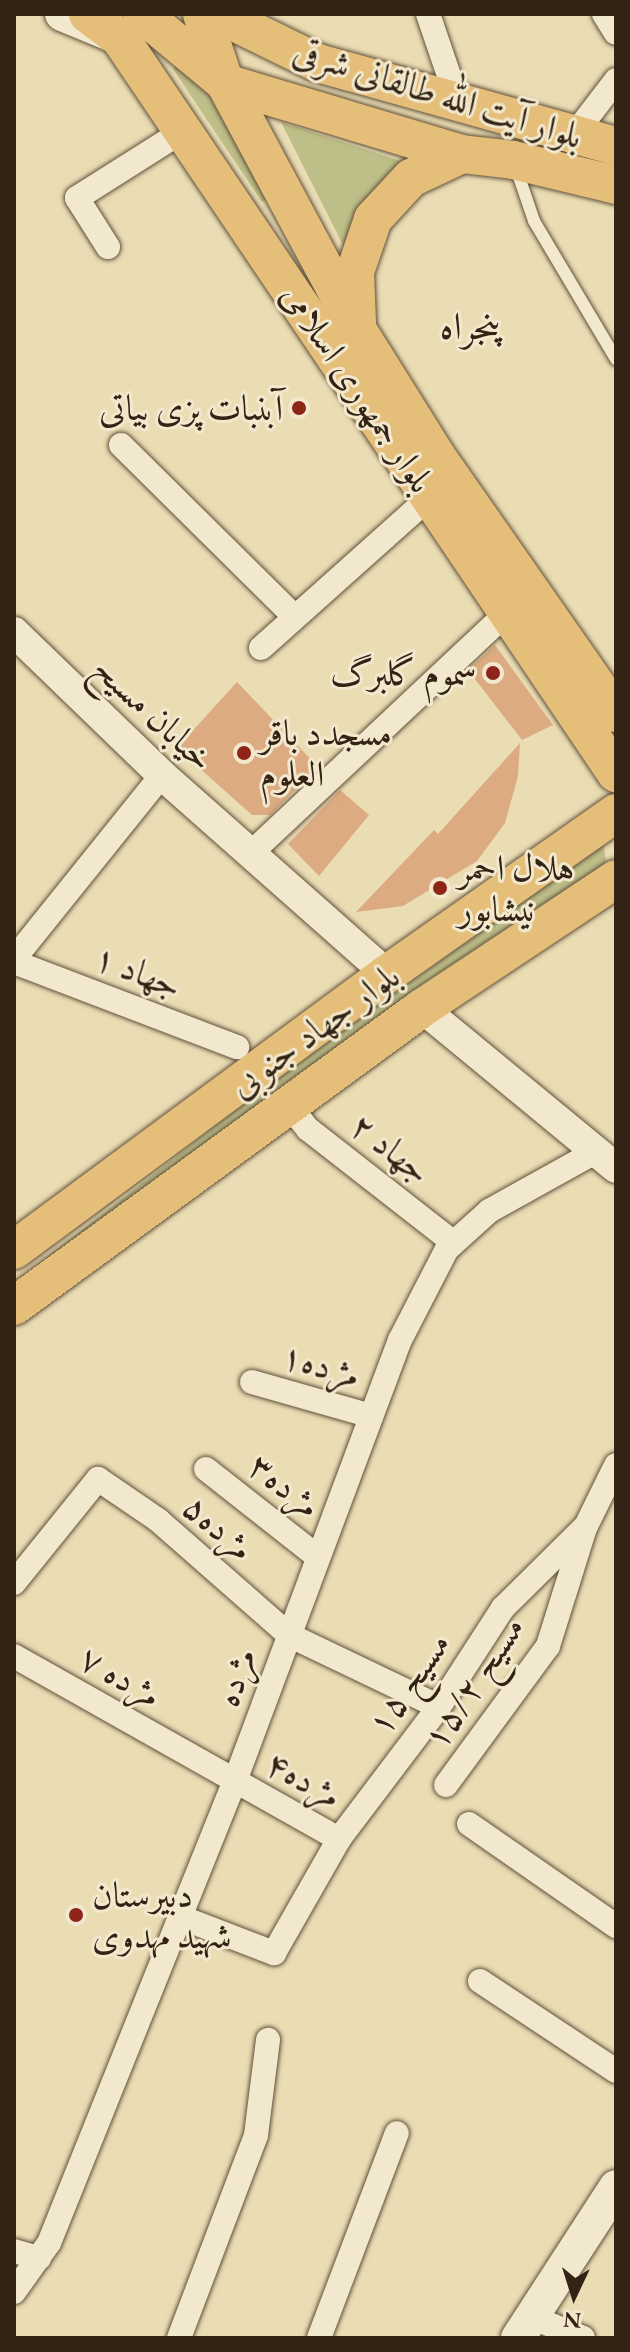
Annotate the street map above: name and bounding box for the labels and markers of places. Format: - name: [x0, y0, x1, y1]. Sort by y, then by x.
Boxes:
- place label: آبنبات پزی بیاتی: [99, 386, 283, 430]
- marker: آبنبات پزی بیاتی: [290, 399, 308, 417]
- place label: سموم گلبرگ: [330, 651, 477, 695]
- marker: سموم گلبرگ: [484, 664, 502, 682]
- place label: مسجدد باقر العلوم: [260, 710, 392, 795]
- marker: مسجدد باقر العلوم: [235, 744, 253, 762]
- place label: هلال احمر نیشابور: [458, 845, 574, 930]
- marker: هلال احمر نیشابور: [429, 877, 451, 899]
- place label: دبیرستان شهید مهدوی: [92, 1872, 232, 1957]
- marker: دبیرستان شهید مهدوی: [67, 1906, 85, 1924]

